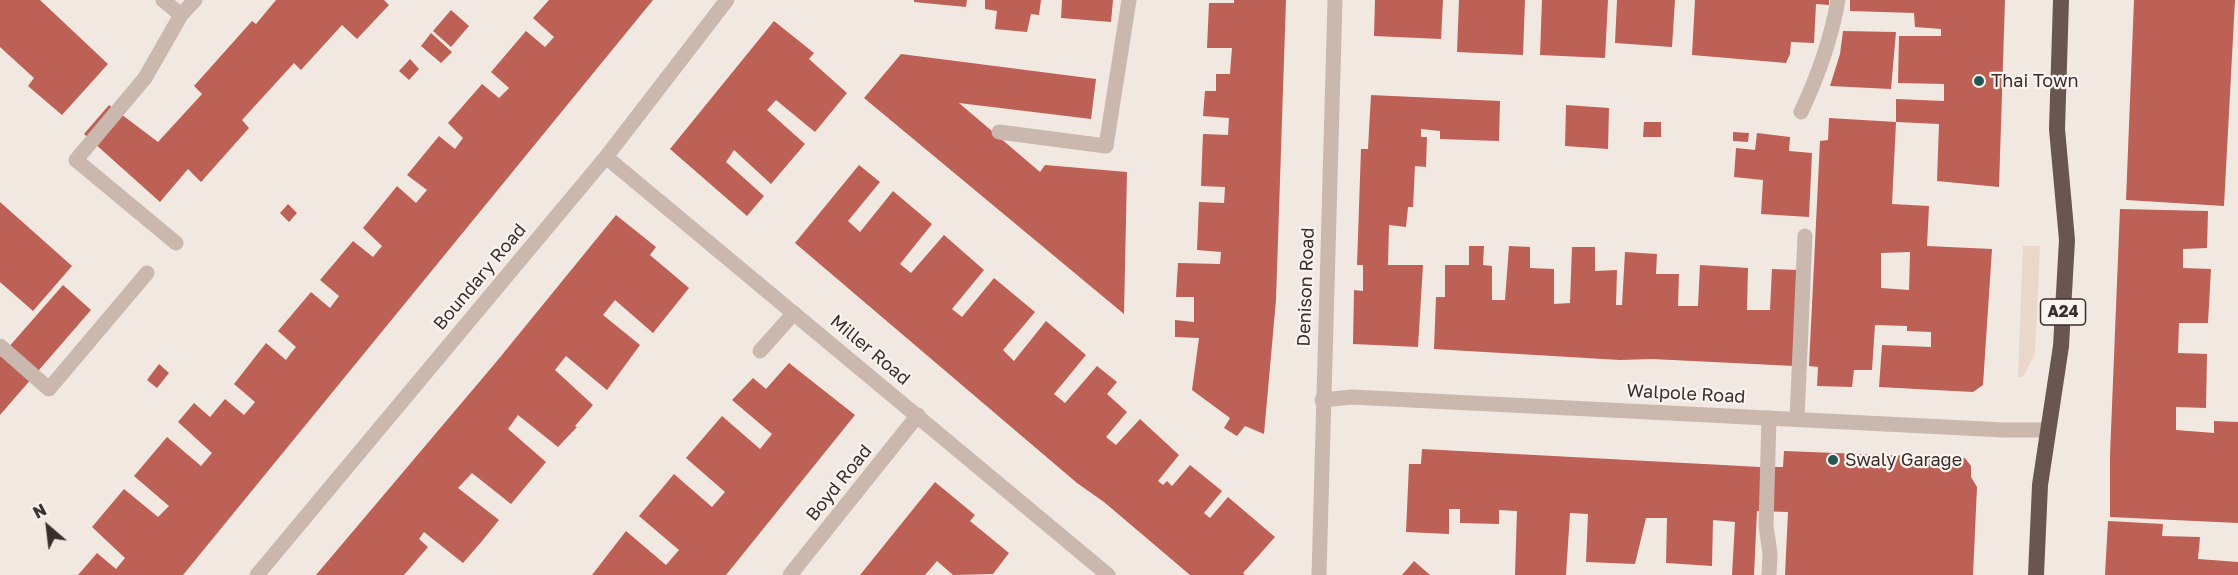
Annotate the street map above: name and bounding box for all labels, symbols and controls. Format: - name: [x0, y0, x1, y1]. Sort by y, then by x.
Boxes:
- place label: Thai Town: [1991, 70, 2079, 92]
- marker: Thai Town: [1972, 74, 1986, 88]
- street label: Boundary Road: [429, 219, 531, 335]
- street label: Denison Road: [1293, 227, 1319, 347]
- road number: A24: [2040, 299, 2086, 325]
- street label: Miller Road: [826, 310, 914, 390]
- street label: Walpole Road: [1626, 380, 1746, 408]
- street label: Boyd Road: [802, 440, 876, 526]
- place label: Swaly Garage: [1845, 449, 1962, 471]
- marker: Swaly Garage: [1826, 453, 1840, 467]
- north arrow: [18, 497, 78, 557]
- text: N: [29, 499, 50, 523]

